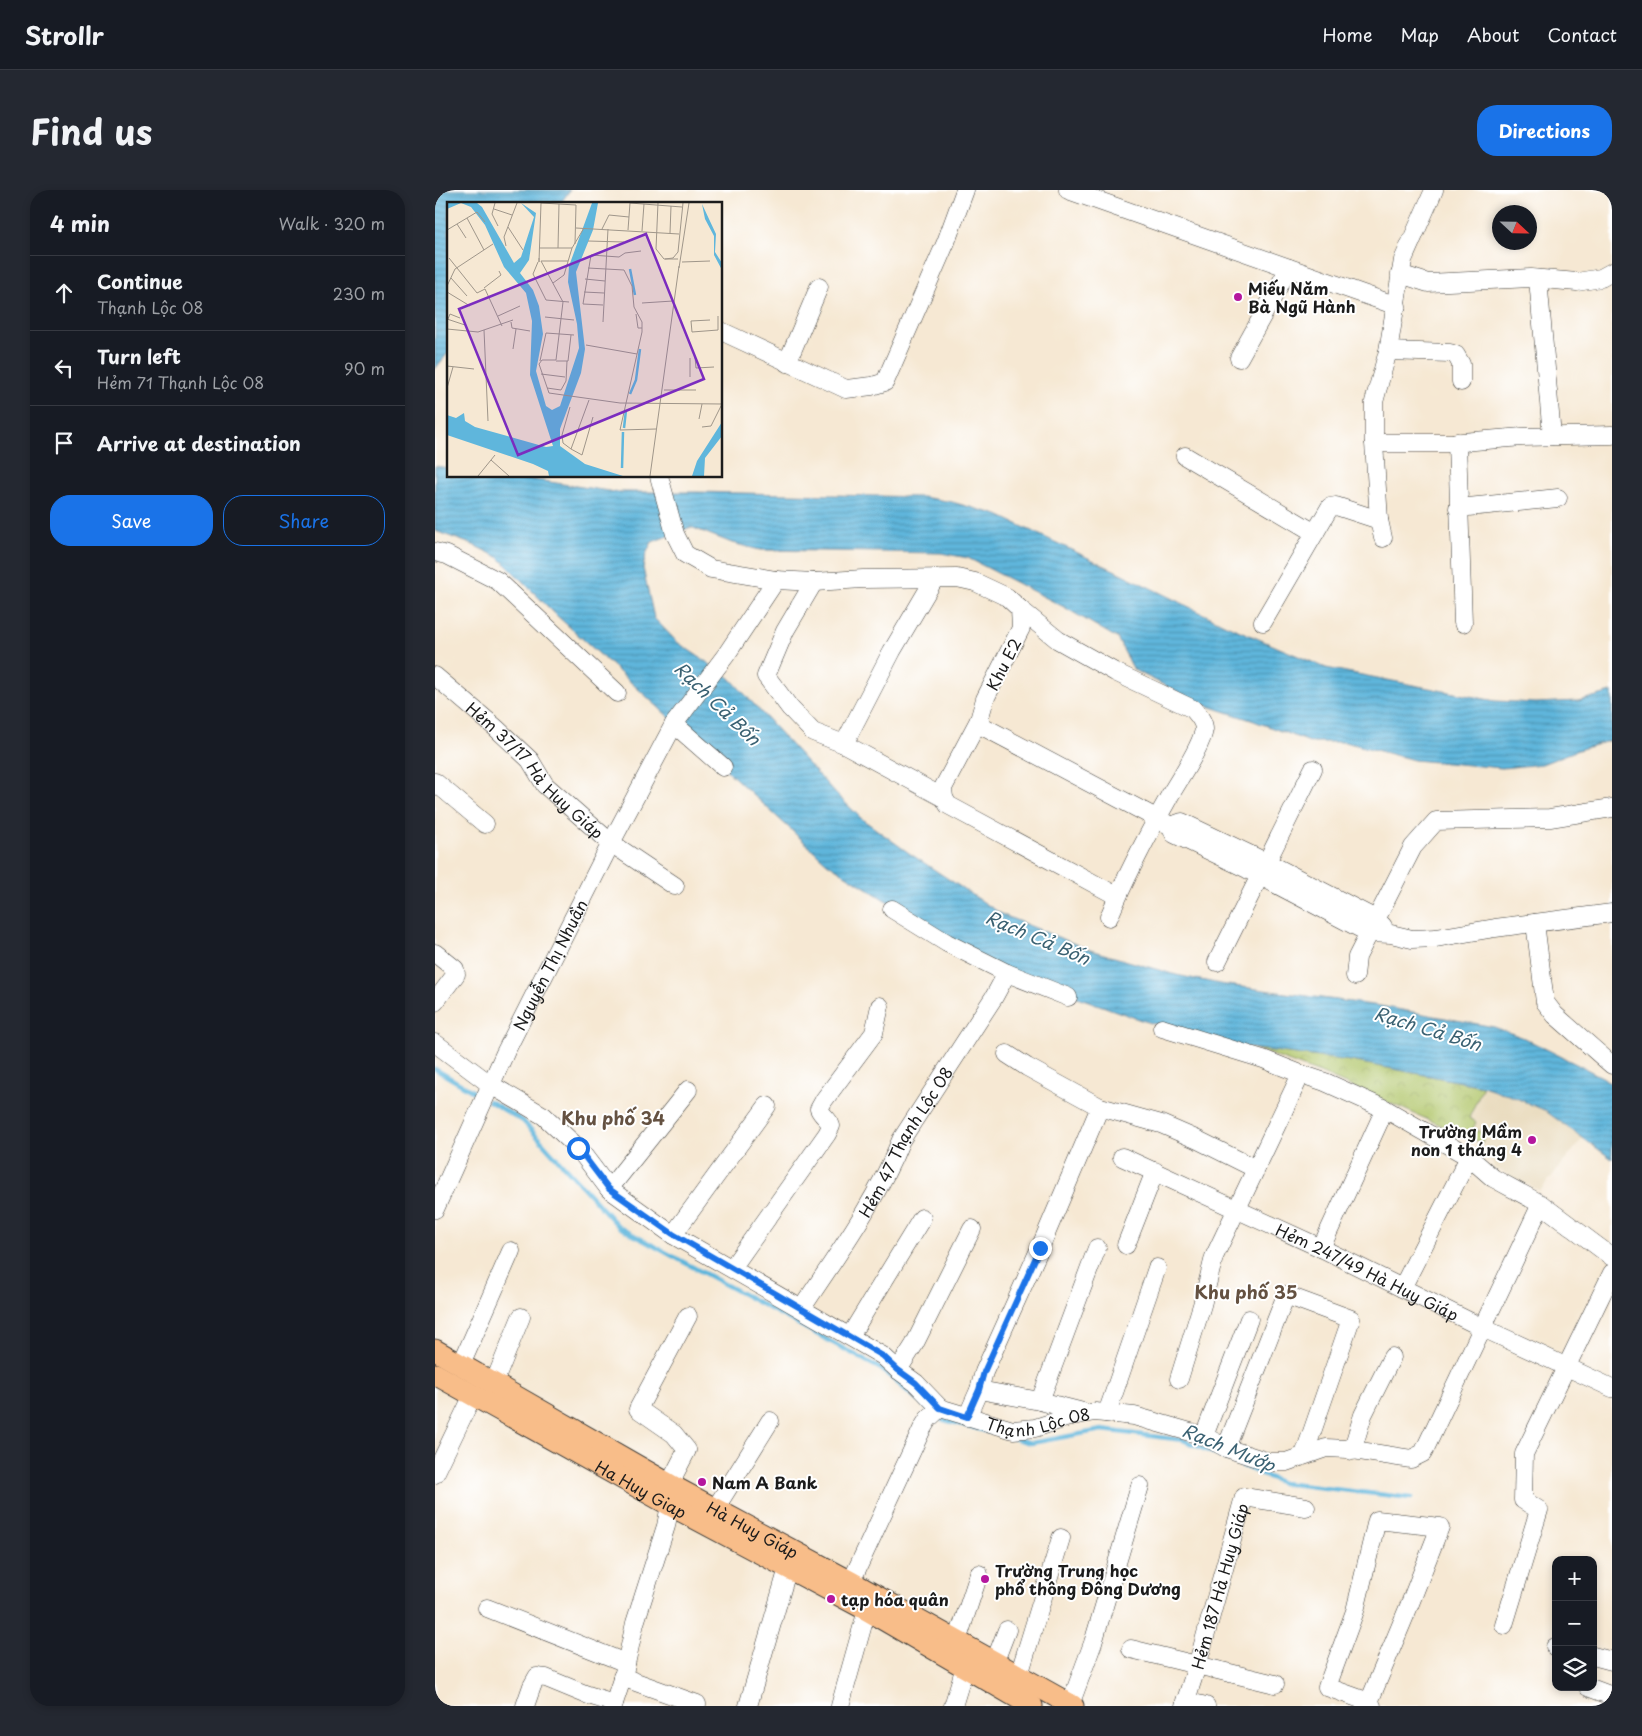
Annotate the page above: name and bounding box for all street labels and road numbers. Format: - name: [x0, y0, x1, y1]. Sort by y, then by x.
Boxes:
- street label: Khu E2: [980, 633, 1026, 695]
- street label: Hẻm 37/17 Hà Huy Giáp: [461, 696, 609, 844]
- street label: Nguyễn Thị Nhuần: [506, 895, 593, 1034]
- street label: Hẻm 47 Thạnh Lộc 08: [852, 1061, 958, 1221]
- street label: Hẻm 247/49 Hà Huy Giáp: [1272, 1217, 1463, 1326]
- street label: Thạnh Lộc 08: [983, 1401, 1092, 1442]
- street label: Ha Huy Giap: [591, 1454, 691, 1524]
- street label: Hà Huy Giáp: [703, 1495, 803, 1564]
- street label: Hẻm 187 Hà Huy Giáp: [1185, 1500, 1254, 1672]

